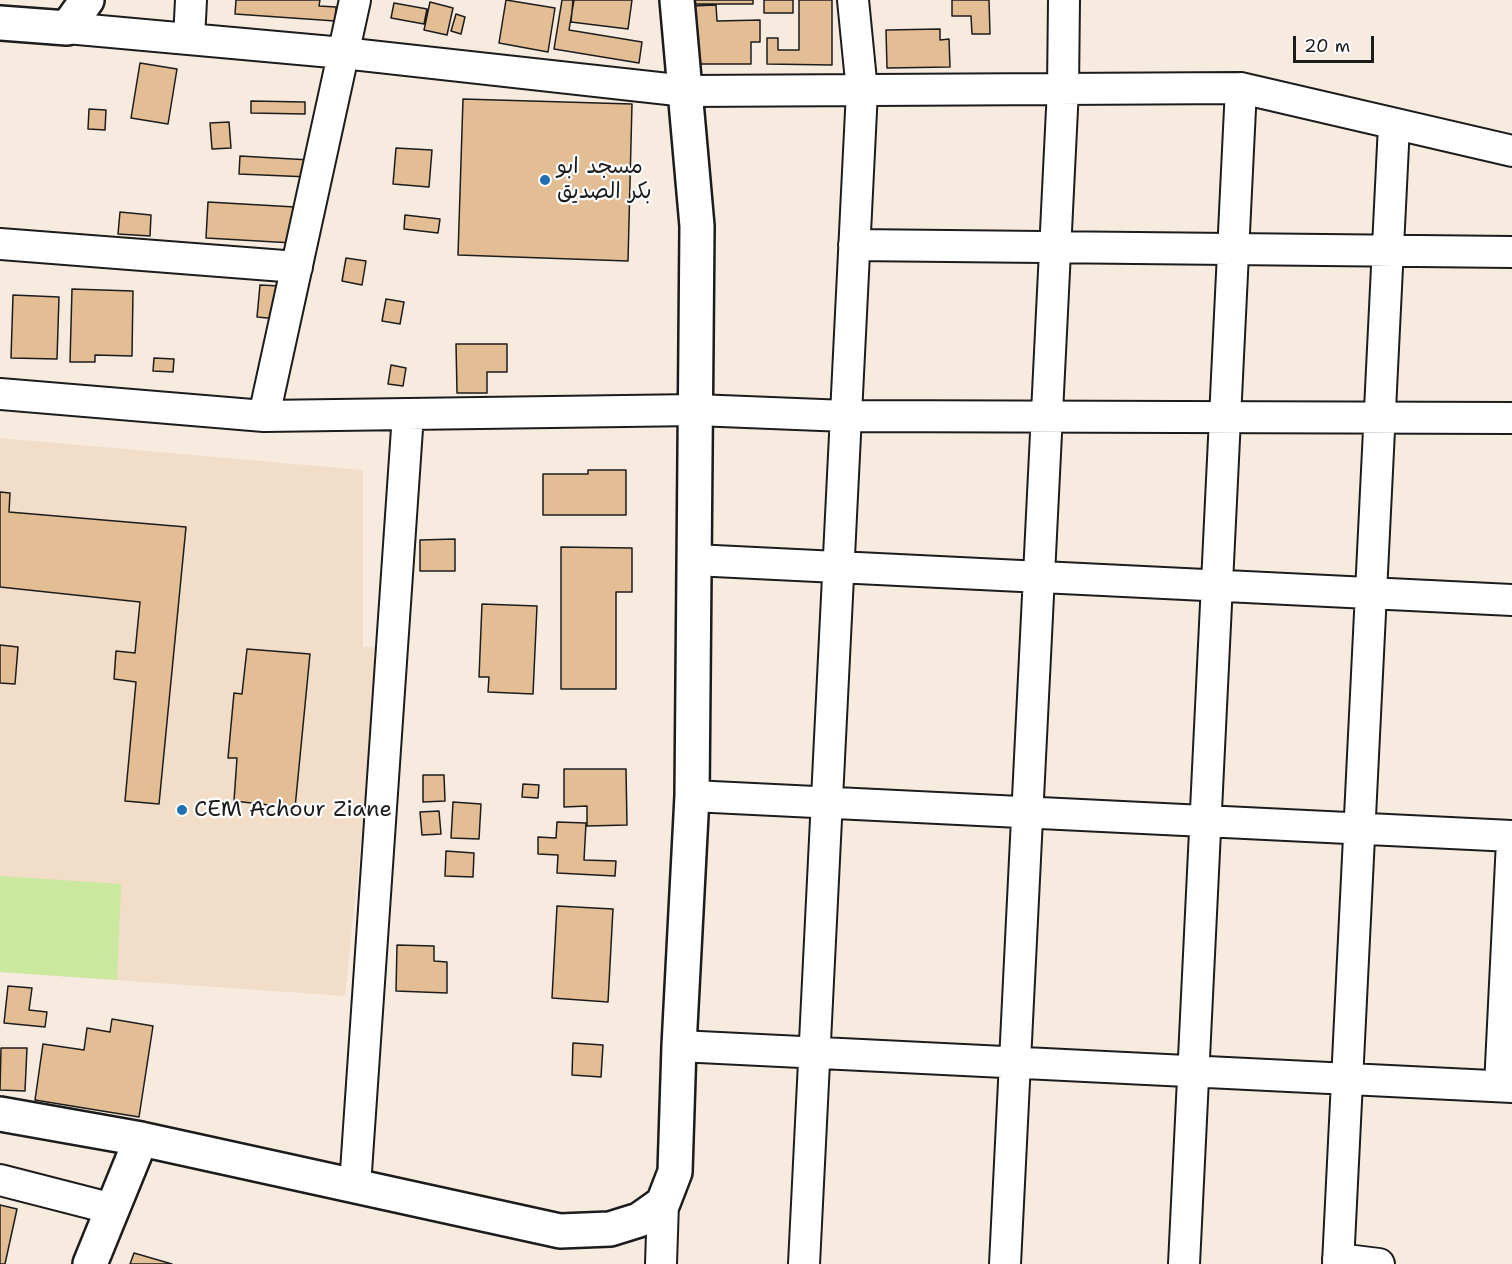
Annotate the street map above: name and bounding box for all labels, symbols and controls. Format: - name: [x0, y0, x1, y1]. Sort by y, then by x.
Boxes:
- scale bar: [1296, 24, 1377, 62]
- text: 20 m: [1304, 34, 1350, 58]
- place label: مسجد ابو بكر الصديق: [557, 154, 652, 206]
- marker: مسجد ابو بكر الصديق: [538, 173, 552, 187]
- place label: CEM Achour Ziane: [194, 797, 392, 823]
- marker: CEM Achour Ziane: [175, 803, 189, 817]

